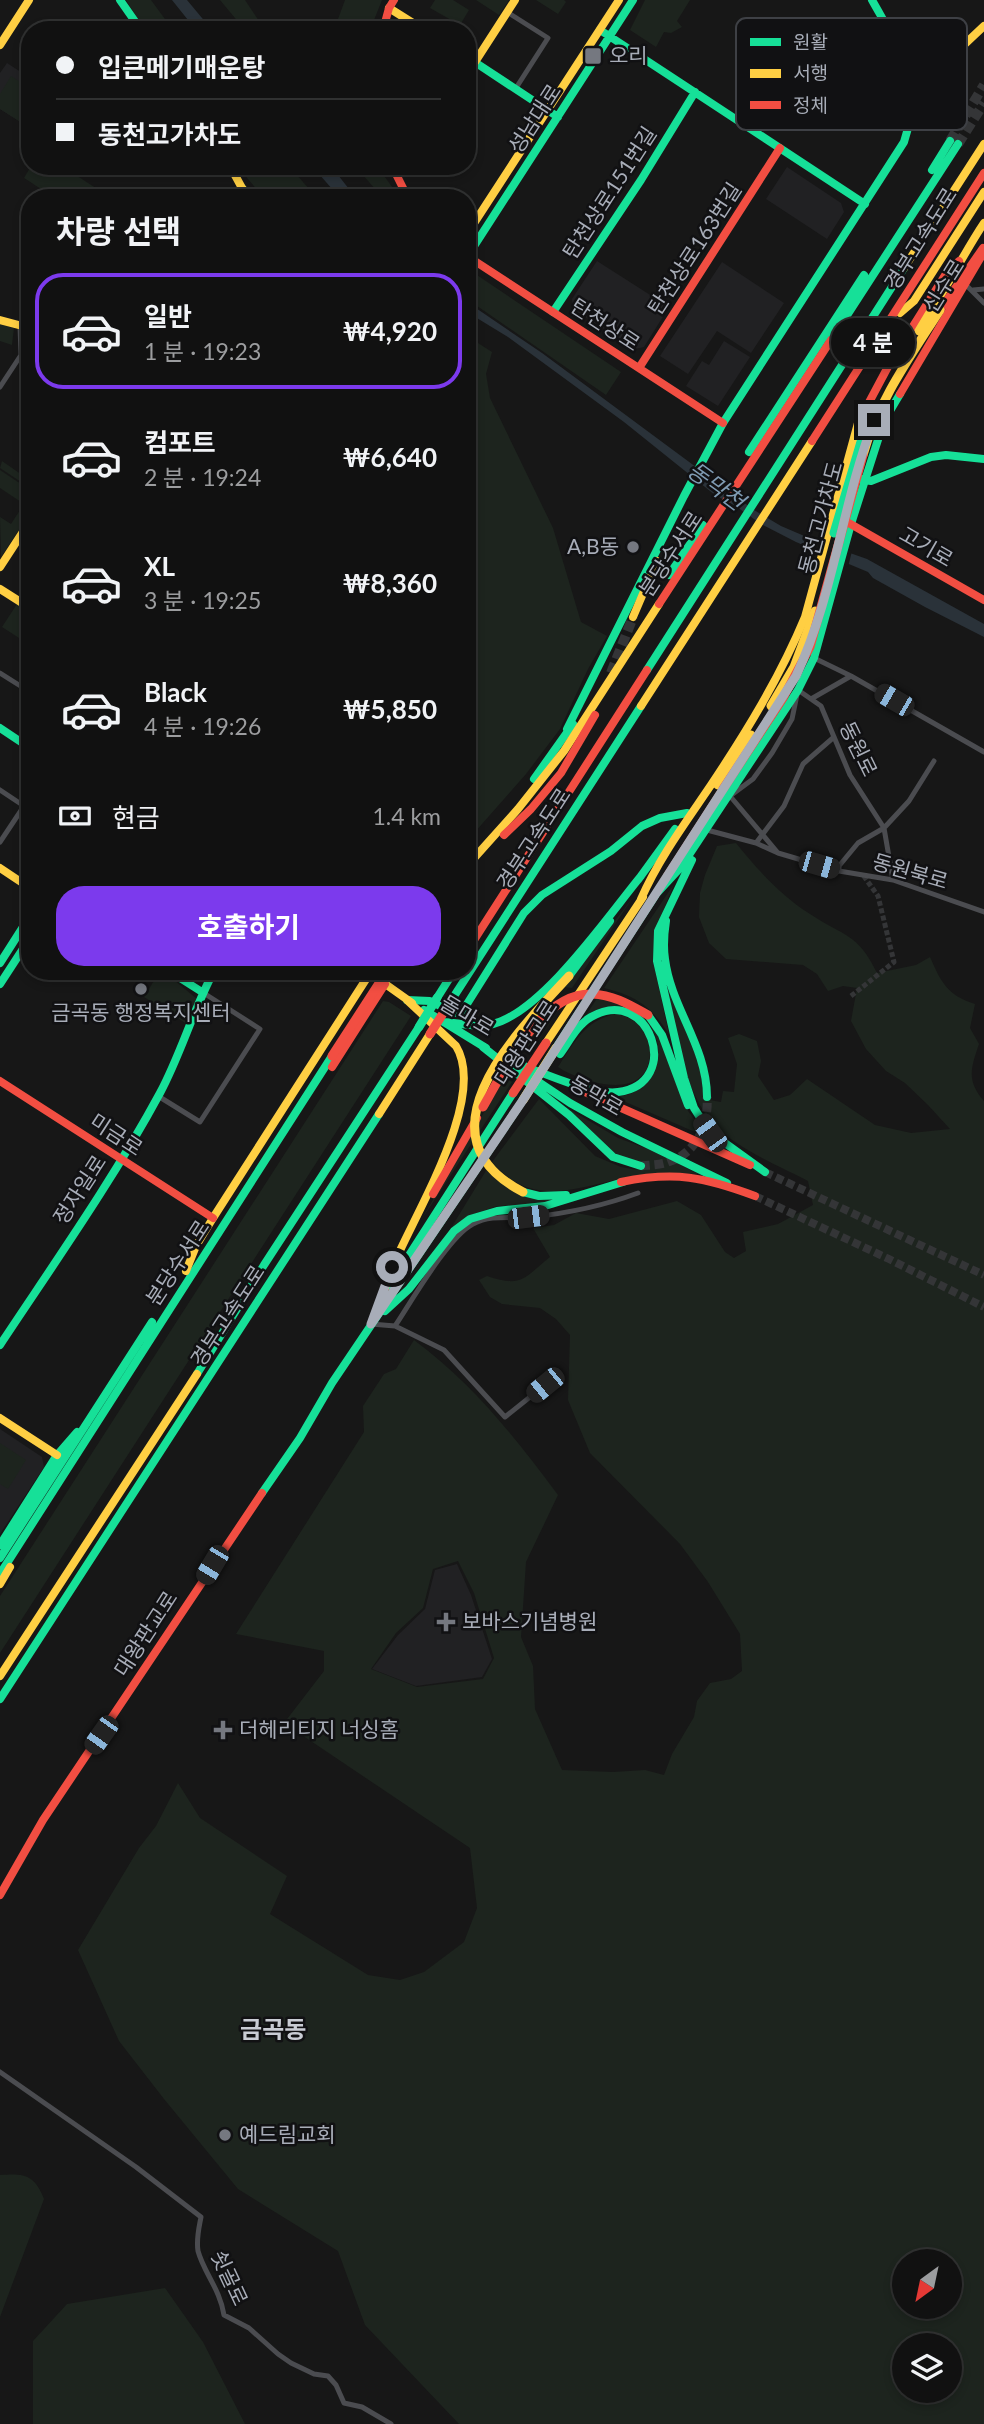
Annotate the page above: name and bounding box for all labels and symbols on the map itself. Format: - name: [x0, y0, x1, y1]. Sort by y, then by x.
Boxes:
- legend: [736, 18, 967, 130]
- text: 원활: [793, 30, 828, 53]
- place label: 오리: [609, 42, 648, 67]
- marker: 오리: [583, 46, 603, 66]
- text: 서행: [793, 61, 828, 84]
- street label: 성남대로: [502, 79, 565, 157]
- text: 정체: [793, 93, 828, 116]
- street label: 탄천상로151번길: [557, 121, 661, 263]
- street label: 탄천상로163번길: [642, 177, 746, 319]
- street label: 경부고속도로: [878, 182, 961, 294]
- street label: 신수로: [917, 254, 969, 316]
- street label: 탄천상로: [567, 292, 645, 355]
- callout: 4 분: [832, 318, 916, 368]
- route end: [858, 404, 890, 436]
- water label: 동막천: [683, 455, 753, 517]
- street label: 동천고가차도: [792, 458, 847, 577]
- street label: 분당수서로: [633, 506, 707, 601]
- street label: 고기로: [895, 520, 958, 571]
- place label: A,B동: [567, 533, 619, 558]
- marker: A,B동: [625, 539, 641, 555]
- car: [871, 680, 918, 720]
- street label: 동원로: [835, 717, 883, 780]
- street label: 경부고속도로: [491, 783, 575, 894]
- street label: 동원북로: [870, 848, 951, 893]
- car: [796, 849, 843, 881]
- marker: 금곡동 행정복지센터: [133, 981, 149, 997]
- street label: 돌마로: [436, 989, 499, 1040]
- street label: 대왕판교로: [488, 995, 562, 1090]
- place label: 금곡동 행정복지센터: [51, 999, 231, 1024]
- street label: 동막로: [565, 1069, 628, 1120]
- street label: 미금로: [86, 1107, 148, 1160]
- car: [690, 1110, 731, 1156]
- street label: 정자일로: [47, 1150, 110, 1228]
- car: [506, 1204, 551, 1230]
- street label: 분당수서로: [140, 1215, 214, 1310]
- route start: [376, 1251, 408, 1283]
- street label: 경부고속도로: [185, 1260, 269, 1371]
- car: [523, 1364, 568, 1406]
- car: [193, 1542, 232, 1588]
- street label: 대왕판교로: [108, 1586, 182, 1681]
- place label: 보바스기념병원: [462, 1608, 597, 1633]
- marker: 보바스기념병원: [436, 1612, 456, 1632]
- car: [81, 1712, 122, 1758]
- place label: 더헤리티지 너싱홈: [239, 1716, 399, 1741]
- marker: 더헤리티지 너싱홈: [213, 1720, 233, 1740]
- district label: 금곡동: [240, 2014, 306, 2043]
- place label: 예드림교회: [239, 2121, 336, 2146]
- marker: 예드림교회: [217, 2127, 233, 2143]
- street label: 쇳골로: [207, 2246, 254, 2309]
- north arrow: [892, 2249, 962, 2319]

